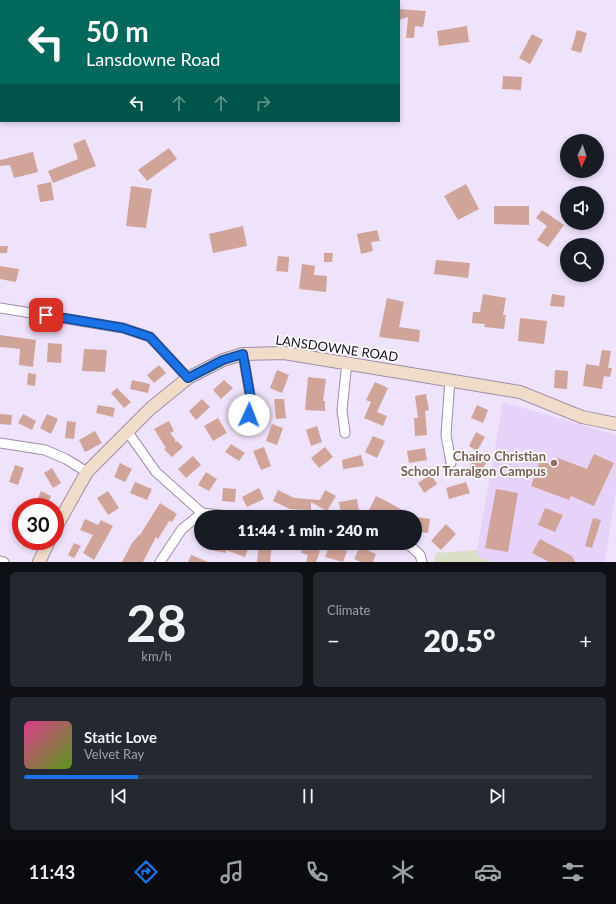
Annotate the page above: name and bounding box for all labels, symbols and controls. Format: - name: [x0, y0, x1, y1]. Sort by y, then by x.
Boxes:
- text: 50 m: [86, 14, 149, 48]
- icon: left: [20, 16, 72, 68]
- text: Lansdowne Road: [86, 48, 220, 70]
- icon: left: [126, 92, 148, 114]
- icon: ahead: [168, 92, 190, 114]
- icon: ahead: [210, 92, 232, 114]
- icon: right: [252, 92, 274, 114]
- north arrow: [560, 134, 604, 178]
- map controls: [560, 134, 604, 282]
- button: sound: [560, 186, 604, 230]
- button: search: [560, 238, 604, 282]
- pin: [29, 298, 63, 332]
- icon: arrive: [35, 304, 57, 326]
- street label: LANSDOWNE ROAD: [275, 331, 399, 365]
- position arrow: [228, 394, 270, 436]
- place label: Chairo Christian School Traralgon Campus: [401, 448, 546, 479]
- marker: Chairo Christian School Traralgon Campus: [549, 458, 559, 468]
- speed limit sign: 30: [12, 498, 64, 550]
- text: 11:44 · 1 min · 240 m: [237, 521, 379, 539]
- text: 28: [126, 591, 187, 653]
- text: Climate: [327, 602, 370, 618]
- text: 20.5°: [424, 622, 495, 658]
- text: −: [327, 627, 340, 654]
- text: +: [579, 627, 592, 654]
- text: km/h: [141, 648, 172, 664]
- text: Static Love: [84, 728, 157, 746]
- text: Velvet Ray: [84, 746, 144, 762]
- icon: previous: [108, 785, 130, 807]
- icon: pause: [297, 785, 319, 807]
- icon: next: [486, 785, 508, 807]
- icon: directions: [132, 858, 160, 886]
- icon: music: [218, 858, 246, 886]
- icon: phone: [303, 858, 331, 886]
- icon: climate: [389, 858, 417, 886]
- icon: car: [474, 858, 502, 886]
- icon: filters: [559, 858, 587, 886]
- text: 11:43: [29, 861, 75, 883]

